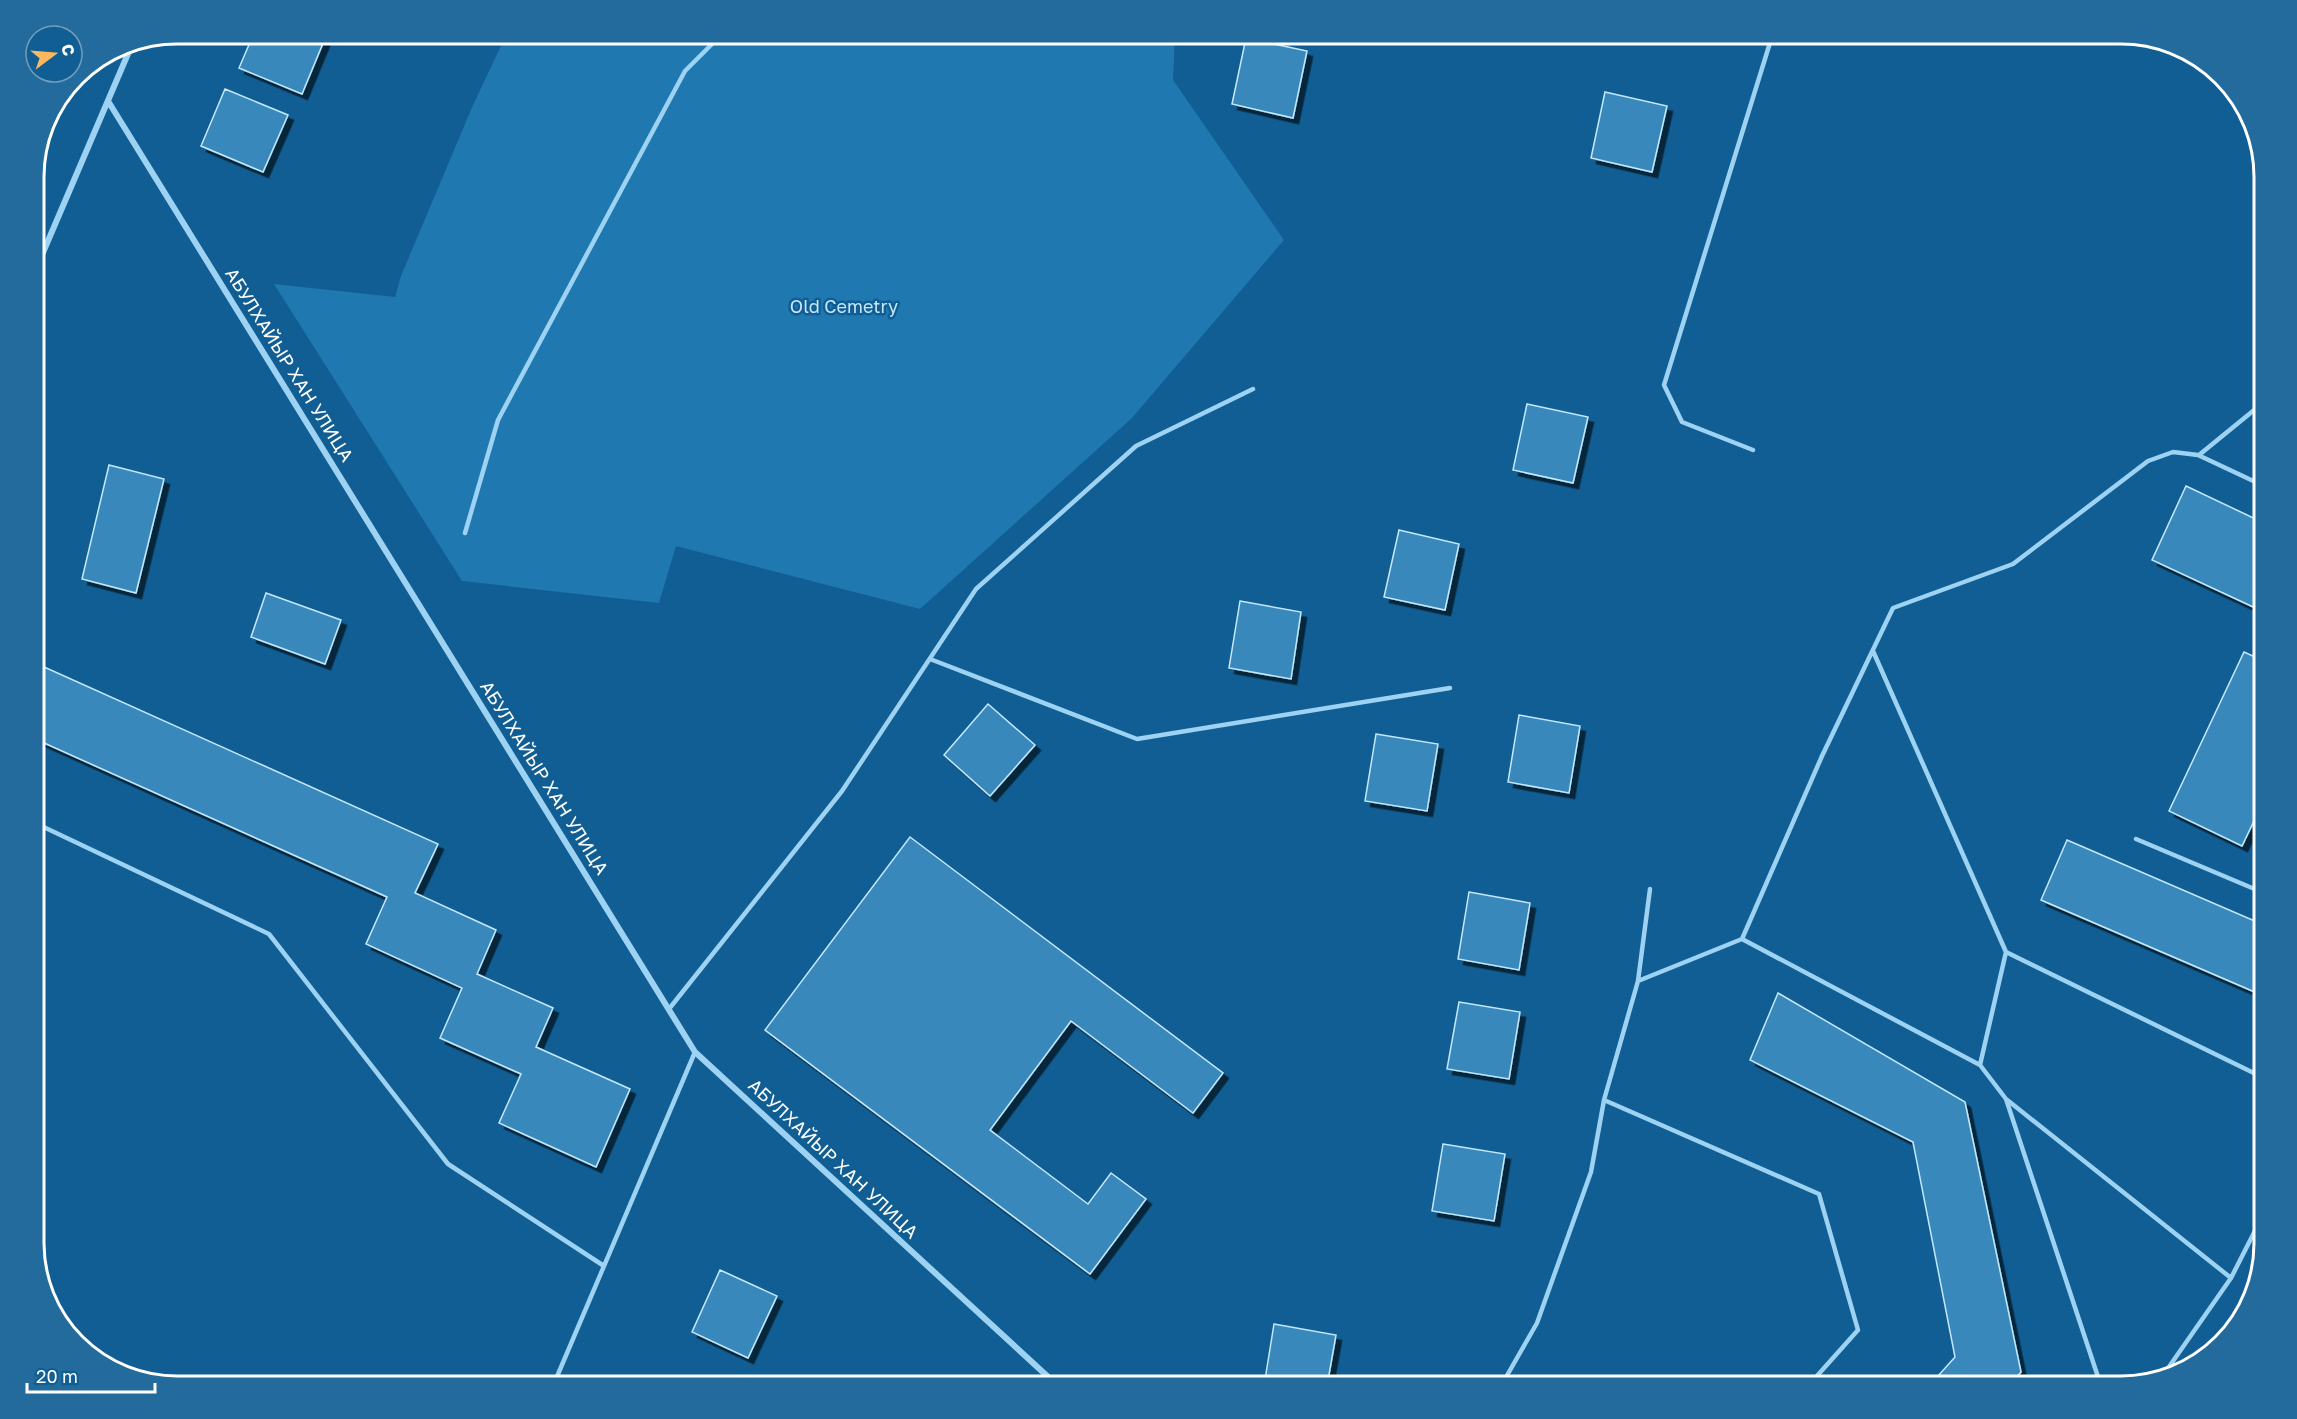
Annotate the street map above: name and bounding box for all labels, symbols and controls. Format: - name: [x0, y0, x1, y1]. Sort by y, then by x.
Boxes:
- north arrow: [24, 24, 84, 84]
- text: С: [57, 42, 80, 58]
- street label: АБУЛХАЙЫР ХАН УЛИЦА: [221, 264, 359, 465]
- park label: Old Cemetry: [790, 295, 898, 317]
- street label: АБУЛХАЙЫР ХАН УЛИЦА: [476, 677, 614, 878]
- street label: АБУЛХАЙЫР ХАН УЛИЦА: [744, 1074, 923, 1243]
- scale bar: [27, 1356, 154, 1394]
- text: 20 m: [36, 1365, 78, 1387]

